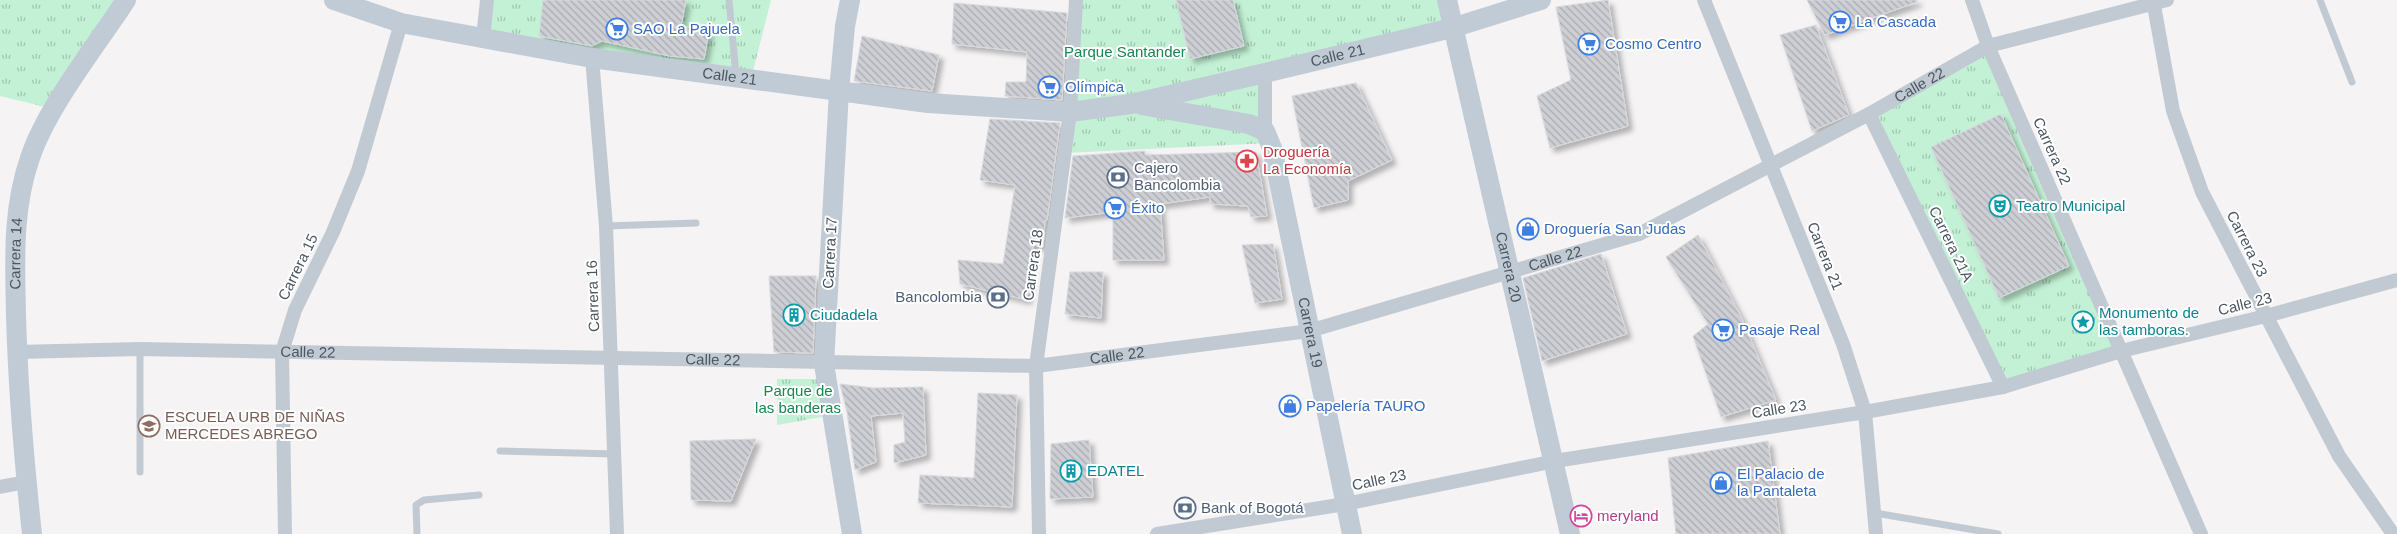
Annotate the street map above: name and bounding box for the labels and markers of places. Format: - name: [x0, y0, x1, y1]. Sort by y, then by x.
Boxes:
- supermarket icon: La Cascada: [1828, 10, 1852, 34]
- place label: La Cascada: [1856, 13, 1937, 30]
- supermarket icon: SAO La Pajuela: [605, 17, 629, 41]
- place label: SAO La Pajuela: [633, 20, 740, 37]
- supermarket icon: Cosmo Centro: [1577, 32, 1601, 56]
- place label: Cosmo Centro: [1605, 35, 1702, 52]
- supermarket icon: Olímpica: [1037, 75, 1061, 99]
- place label: Olímpica: [1065, 78, 1125, 95]
- place label: Droguería La Economía: [1263, 143, 1352, 177]
- pharmacy icon: Droguería La Economía: [1235, 149, 1259, 173]
- place label: Cajero Bancolombia: [1134, 159, 1221, 193]
- bank icon: Cajero Bancolombia: [1106, 165, 1130, 189]
- theatre icon: Teatro Municipal: [1988, 194, 2012, 218]
- supermarket icon: Éxito: [1103, 196, 1127, 220]
- place label: Teatro Municipal: [2016, 197, 2125, 214]
- place label: Éxito: [1131, 199, 1164, 216]
- shop icon: Droguería San Judas: [1516, 217, 1540, 241]
- place label: Droguería San Judas: [1544, 220, 1686, 237]
- bank icon: Bancolombia: [986, 285, 1010, 309]
- place label: Bancolombia: [895, 288, 983, 305]
- building icon: Ciudadela: [782, 303, 806, 327]
- place label: Monumento de las tamboras.: [2099, 304, 2199, 338]
- place label: Ciudadela: [810, 306, 878, 323]
- place icon: Monumento de las tamboras.: [2071, 310, 2095, 334]
- supermarket icon: Pasaje Real: [1711, 318, 1735, 342]
- place label: Pasaje Real: [1739, 321, 1820, 338]
- shop icon: Papelería TAURO: [1278, 394, 1302, 418]
- place label: Papelería TAURO: [1306, 397, 1426, 414]
- place label: ESCUELA URB DE NIÑAS MERCEDES ABREGO: [165, 408, 345, 442]
- school or university icon: ESCUELA URB DE NIÑAS MERCEDES ABREGO: [137, 414, 161, 438]
- building icon: EDATEL: [1059, 459, 1083, 483]
- place label: EDATEL: [1087, 462, 1144, 479]
- place label: El Palacio de la Pantaleta: [1737, 465, 1825, 499]
- shop icon: El Palacio de la Pantaleta: [1709, 471, 1733, 495]
- bank icon: Bank of Bogotá: [1173, 496, 1197, 520]
- place label: Bank of Bogotá: [1201, 499, 1304, 516]
- hotel icon: meryland: [1569, 504, 1593, 528]
- place label: meryland: [1597, 507, 1659, 524]

